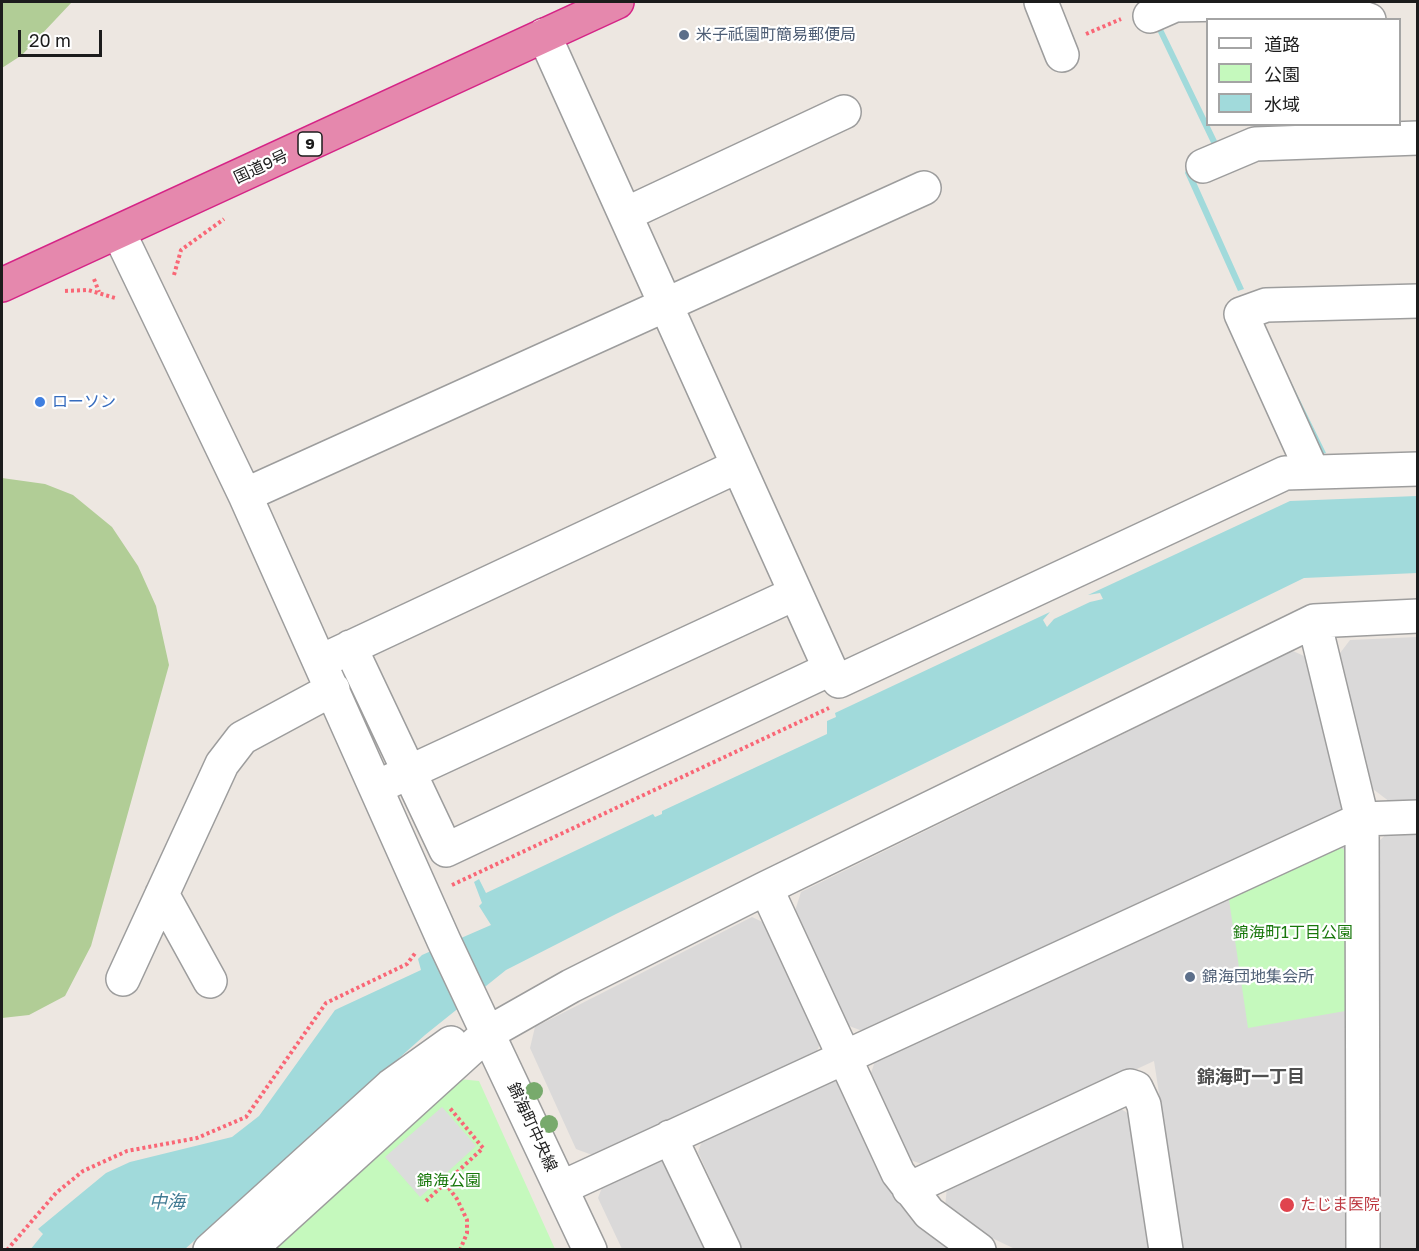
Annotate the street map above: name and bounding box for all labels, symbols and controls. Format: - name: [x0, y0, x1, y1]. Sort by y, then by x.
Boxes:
- scale bar: [21, 18, 105, 56]
- legend: [1206, 18, 1401, 126]
- place label: 米子祇園町簡易郵便局: [696, 25, 856, 45]
- marker: 米子祇園町簡易郵便局: [677, 28, 691, 42]
- text: 20 m: [29, 29, 71, 51]
- text: 道路: [1264, 33, 1300, 55]
- text: 公園: [1264, 63, 1300, 85]
- text: 水域: [1264, 93, 1300, 115]
- road number: 9: [298, 132, 322, 156]
- street label: 国道9号: [231, 146, 291, 188]
- place label: ローソン: [52, 392, 116, 412]
- marker: ローソン: [33, 395, 47, 409]
- park label: 錦海町1丁目公園: [1233, 923, 1353, 943]
- place label: 錦海団地集会所: [1202, 967, 1314, 987]
- marker: 錦海団地集会所: [1183, 970, 1197, 984]
- district label: 錦海町一丁目: [1197, 1066, 1305, 1088]
- street label: 錦海町中央線: [503, 1079, 561, 1175]
- park label: 錦海公園: [417, 1171, 481, 1191]
- water label: 中海: [149, 1191, 185, 1213]
- place label: たじま医院: [1300, 1195, 1380, 1215]
- marker: たじま医院: [1278, 1196, 1296, 1214]

